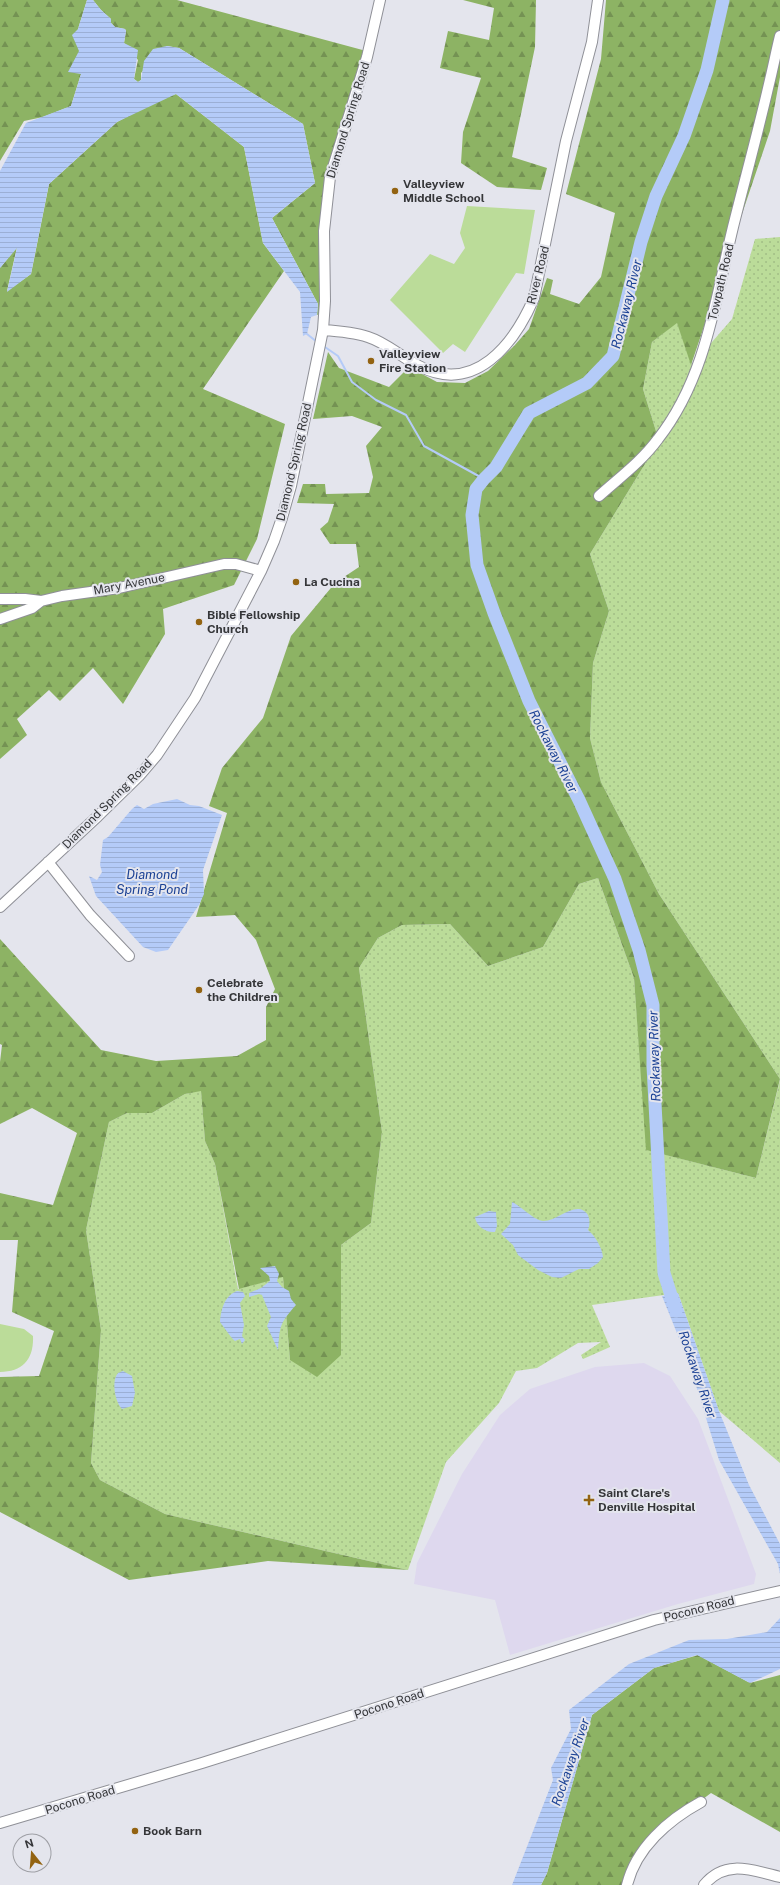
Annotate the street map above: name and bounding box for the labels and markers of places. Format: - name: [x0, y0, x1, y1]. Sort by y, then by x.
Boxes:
- place label: Valleyview Middle School: [403, 177, 485, 205]
- marker: Valleyview Middle School: [390, 186, 400, 196]
- place label: Valleyview Fire Station: [379, 347, 446, 375]
- marker: Valleyview Fire Station: [366, 356, 376, 366]
- place label: La Cucina: [304, 575, 360, 589]
- marker: La Cucina: [291, 577, 301, 587]
- place label: Bible Fellowship Church: [207, 608, 300, 636]
- marker: Bible Fellowship Church: [194, 617, 204, 627]
- place label: Celebrate the Children: [207, 976, 278, 1004]
- marker: Celebrate the Children: [194, 985, 204, 995]
- place label: Saint Clare's Denville Hospital: [598, 1486, 695, 1514]
- marker: Saint Clare's Denville Hospital: [583, 1494, 595, 1506]
- place label: Book Barn: [143, 1824, 202, 1838]
- marker: Book Barn: [130, 1826, 140, 1836]

